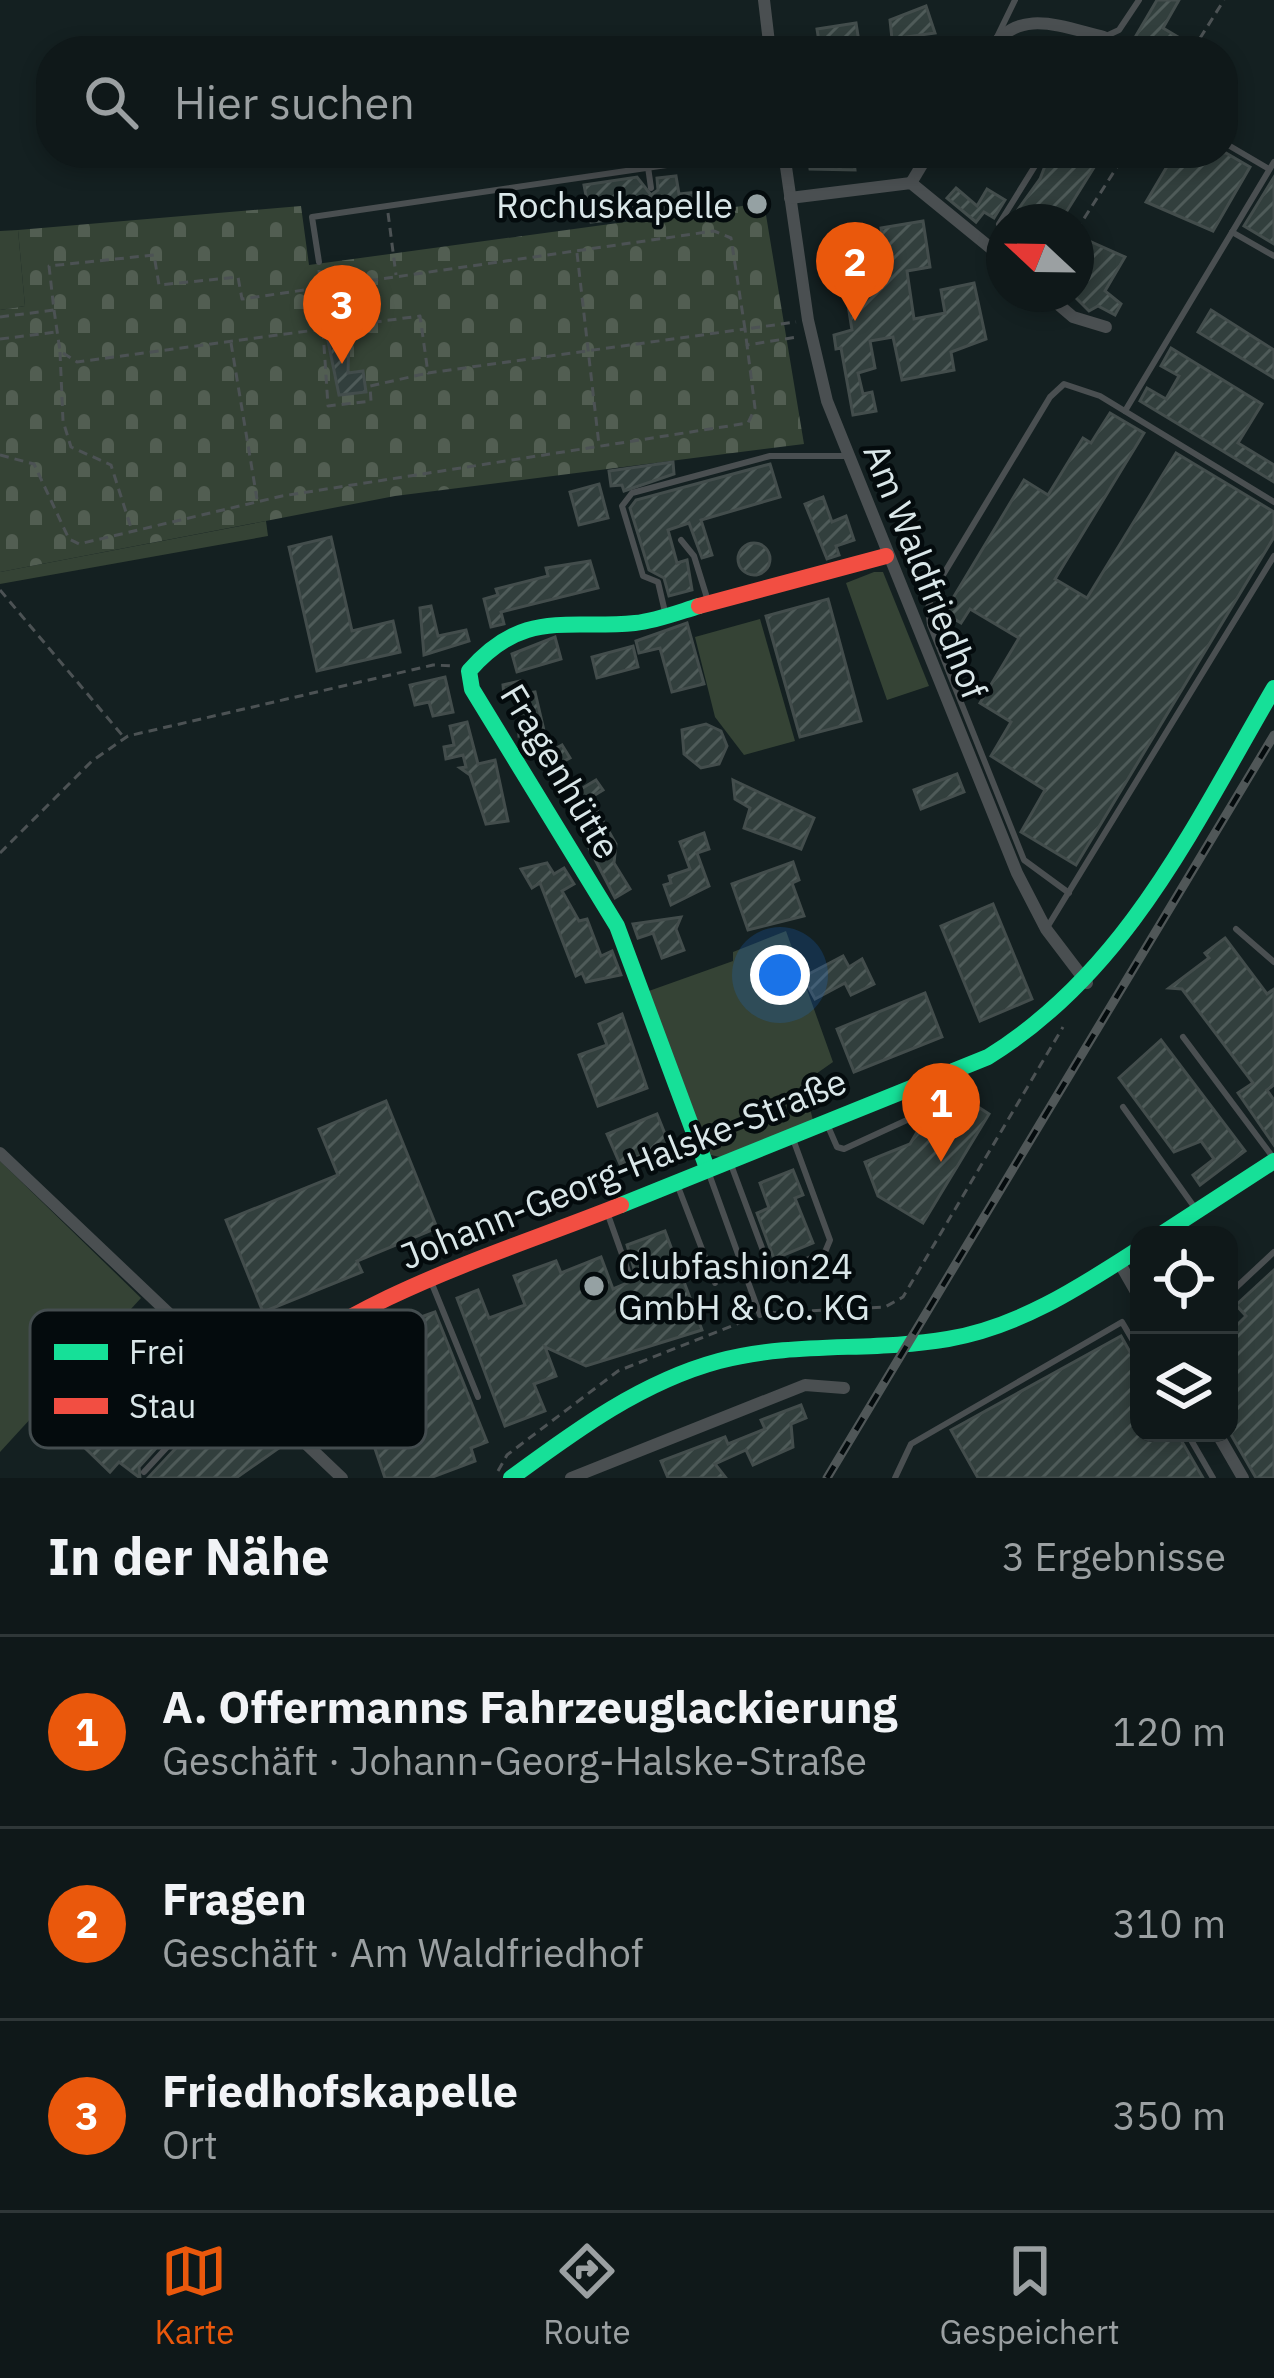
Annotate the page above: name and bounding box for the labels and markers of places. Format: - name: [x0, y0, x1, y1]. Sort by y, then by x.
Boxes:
- place label: Rochuskapelle: [496, 181, 733, 228]
- marker: Rochuskapelle: [744, 191, 770, 217]
- pin: 2: [816, 222, 894, 321]
- pin: 3: [303, 265, 381, 364]
- pin: 1: [902, 1063, 980, 1162]
- place label: Clubfashion24 GmbH & Co. KG: [618, 1242, 870, 1330]
- marker: Clubfashion24 GmbH & Co. KG: [581, 1273, 607, 1299]

